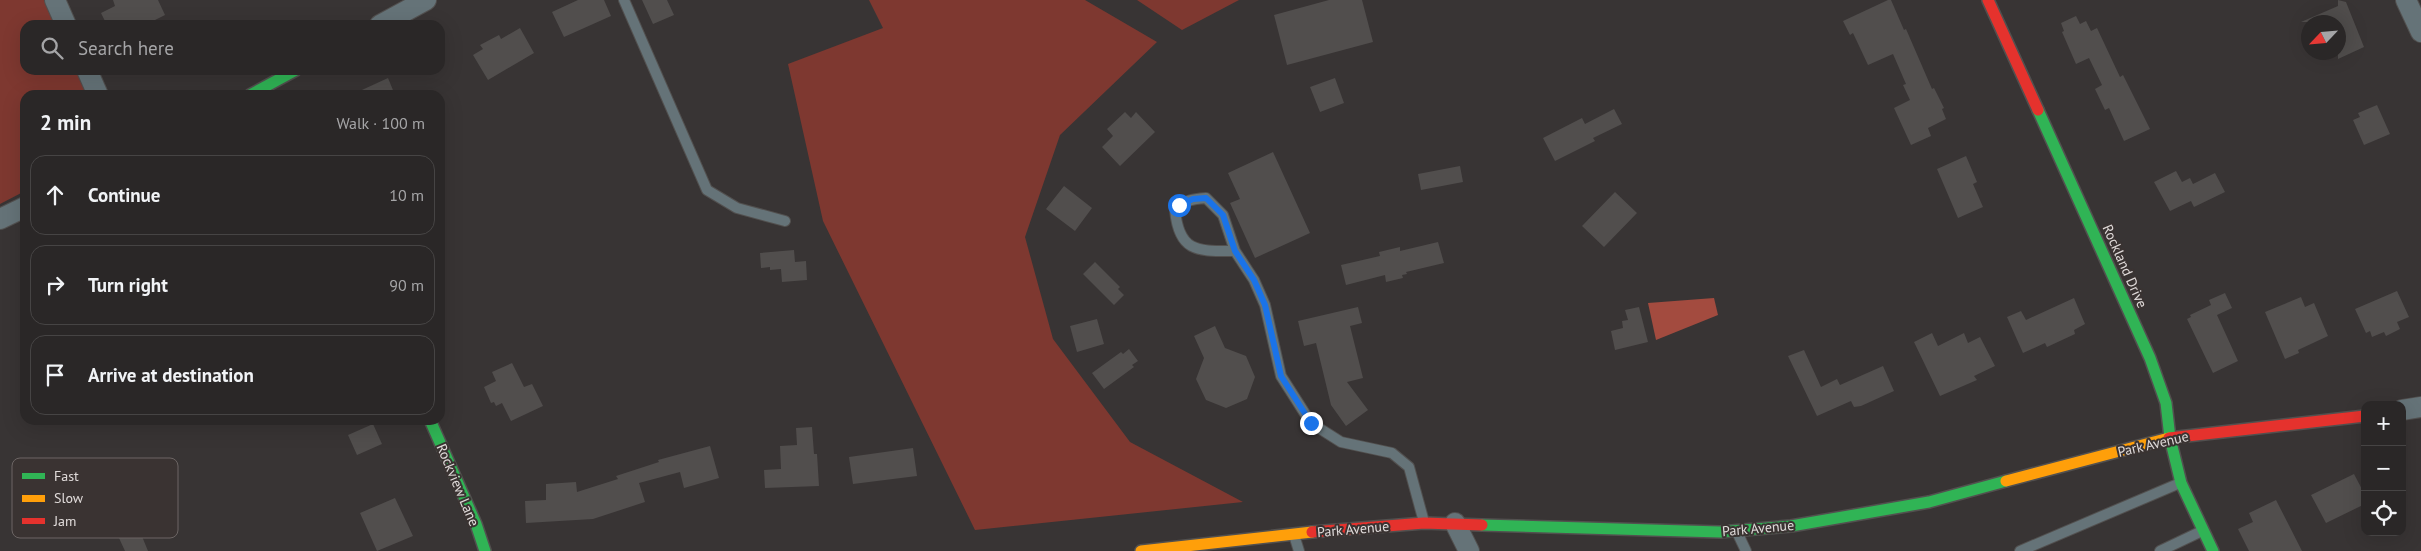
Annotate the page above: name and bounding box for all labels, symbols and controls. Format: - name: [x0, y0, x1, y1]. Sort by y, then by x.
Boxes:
- north arrow: [2301, 15, 2346, 60]
- search box: [20, 20, 445, 75]
- icon: search: [38, 34, 66, 62]
- text: Search here: [78, 36, 174, 60]
- text: 2 min: [40, 109, 91, 136]
- text: Walk · 100 m: [336, 113, 425, 133]
- icon: ahead: [41, 181, 69, 209]
- text: Continue: [88, 183, 160, 207]
- text: 10 m: [389, 185, 424, 205]
- route start: [1168, 194, 1191, 217]
- street label: Rockland Drive: [2099, 221, 2151, 311]
- icon: right: [41, 271, 69, 299]
- text: Turn right: [88, 273, 168, 297]
- text: 90 m: [389, 275, 424, 295]
- icon: arrive: [41, 361, 69, 389]
- text: Arrive at destination: [88, 363, 254, 387]
- map controls: [2361, 401, 2406, 536]
- button: +: [2361, 401, 2406, 446]
- route end: [1300, 412, 1323, 435]
- street label: Park Avenue: [2116, 427, 2190, 461]
- street label: Rockview Lane: [433, 441, 483, 529]
- button: −: [2361, 446, 2406, 491]
- legend: [12, 458, 178, 538]
- text: Fast: [54, 467, 79, 485]
- text: Slow: [54, 489, 84, 507]
- button: locate: [2361, 491, 2406, 536]
- text: Jam: [53, 512, 76, 530]
- street label: Park Avenue: [1721, 516, 1795, 540]
- street label: Park Avenue: [1316, 517, 1390, 541]

